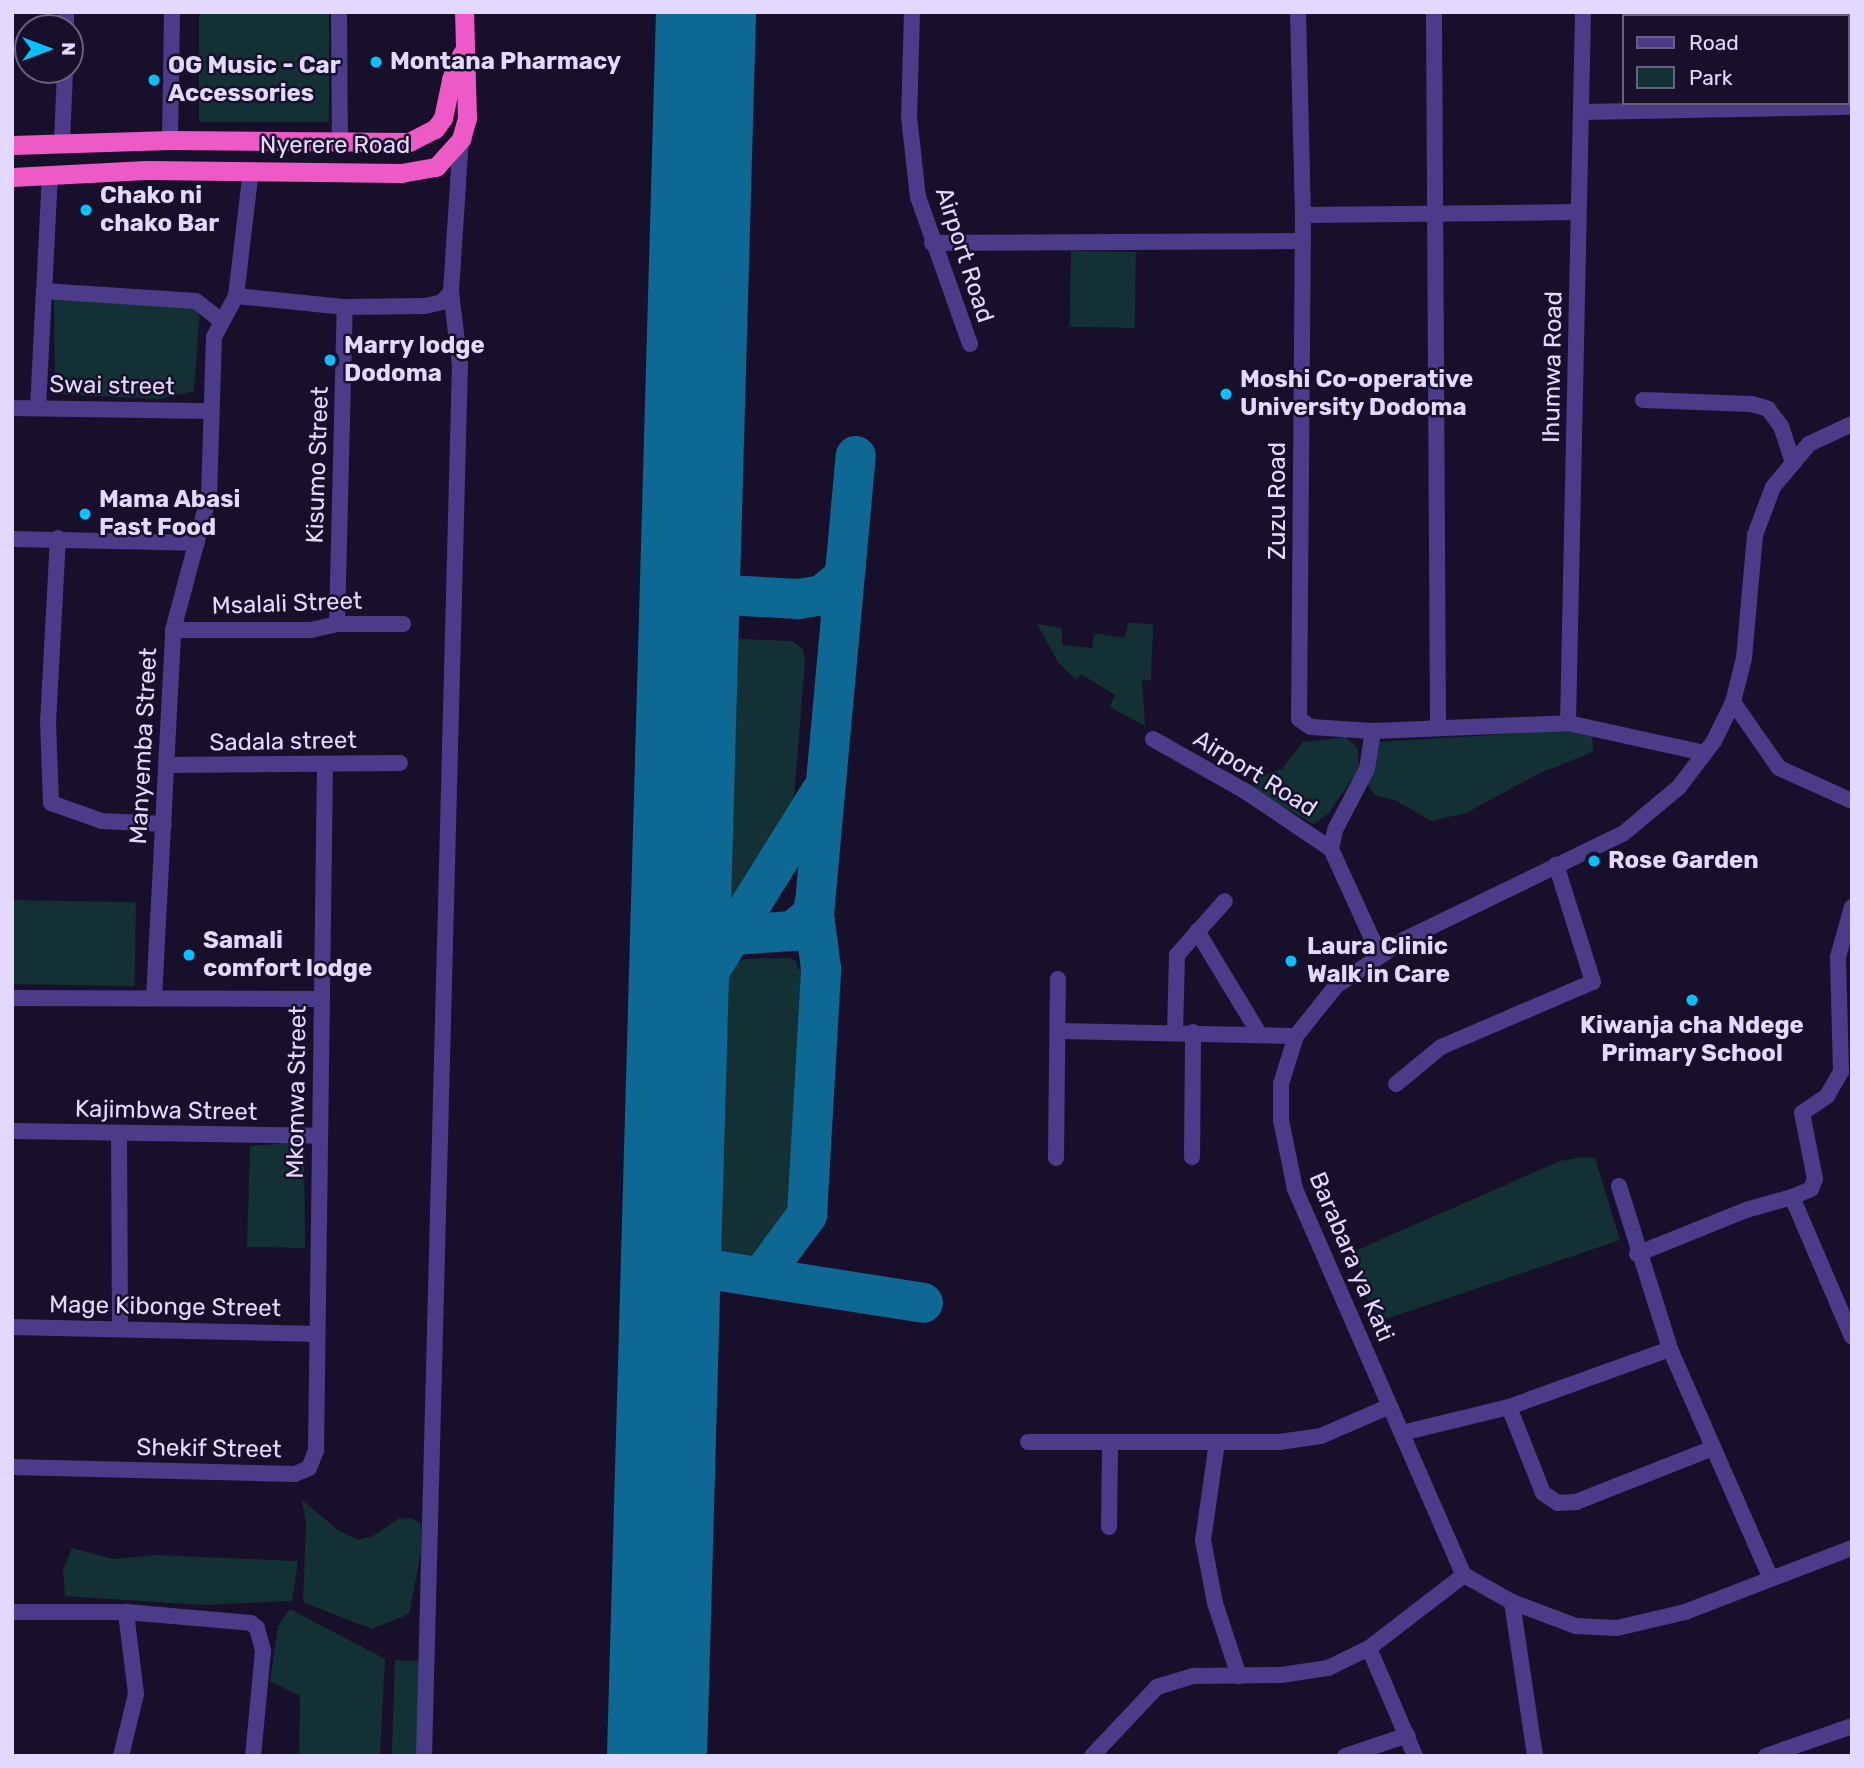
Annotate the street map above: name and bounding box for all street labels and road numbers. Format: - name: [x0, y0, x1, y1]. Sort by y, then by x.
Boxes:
- street label: Nyerere Road: [260, 132, 410, 160]
- street label: Airport Road: [929, 184, 999, 326]
- street label: Ihumwa Road: [1537, 291, 1569, 443]
- street label: Swai street: [49, 371, 175, 401]
- street label: Kisumo Street: [301, 386, 335, 544]
- street label: Zuzu Road: [1264, 442, 1292, 560]
- street label: Msalali Street: [211, 587, 363, 621]
- street label: Manyemba Street: [124, 647, 164, 845]
- street label: Airport Road: [1188, 725, 1322, 823]
- street label: Sadala street: [209, 726, 357, 758]
- street label: Mkomwa Street: [281, 1005, 313, 1179]
- street label: Kajimbwa Street: [75, 1095, 257, 1127]
- street label: Barabara ya Kati: [1302, 1168, 1400, 1346]
- street label: Mage Kibonge Street: [49, 1291, 281, 1323]
- street label: Shekif Street: [136, 1433, 282, 1465]

